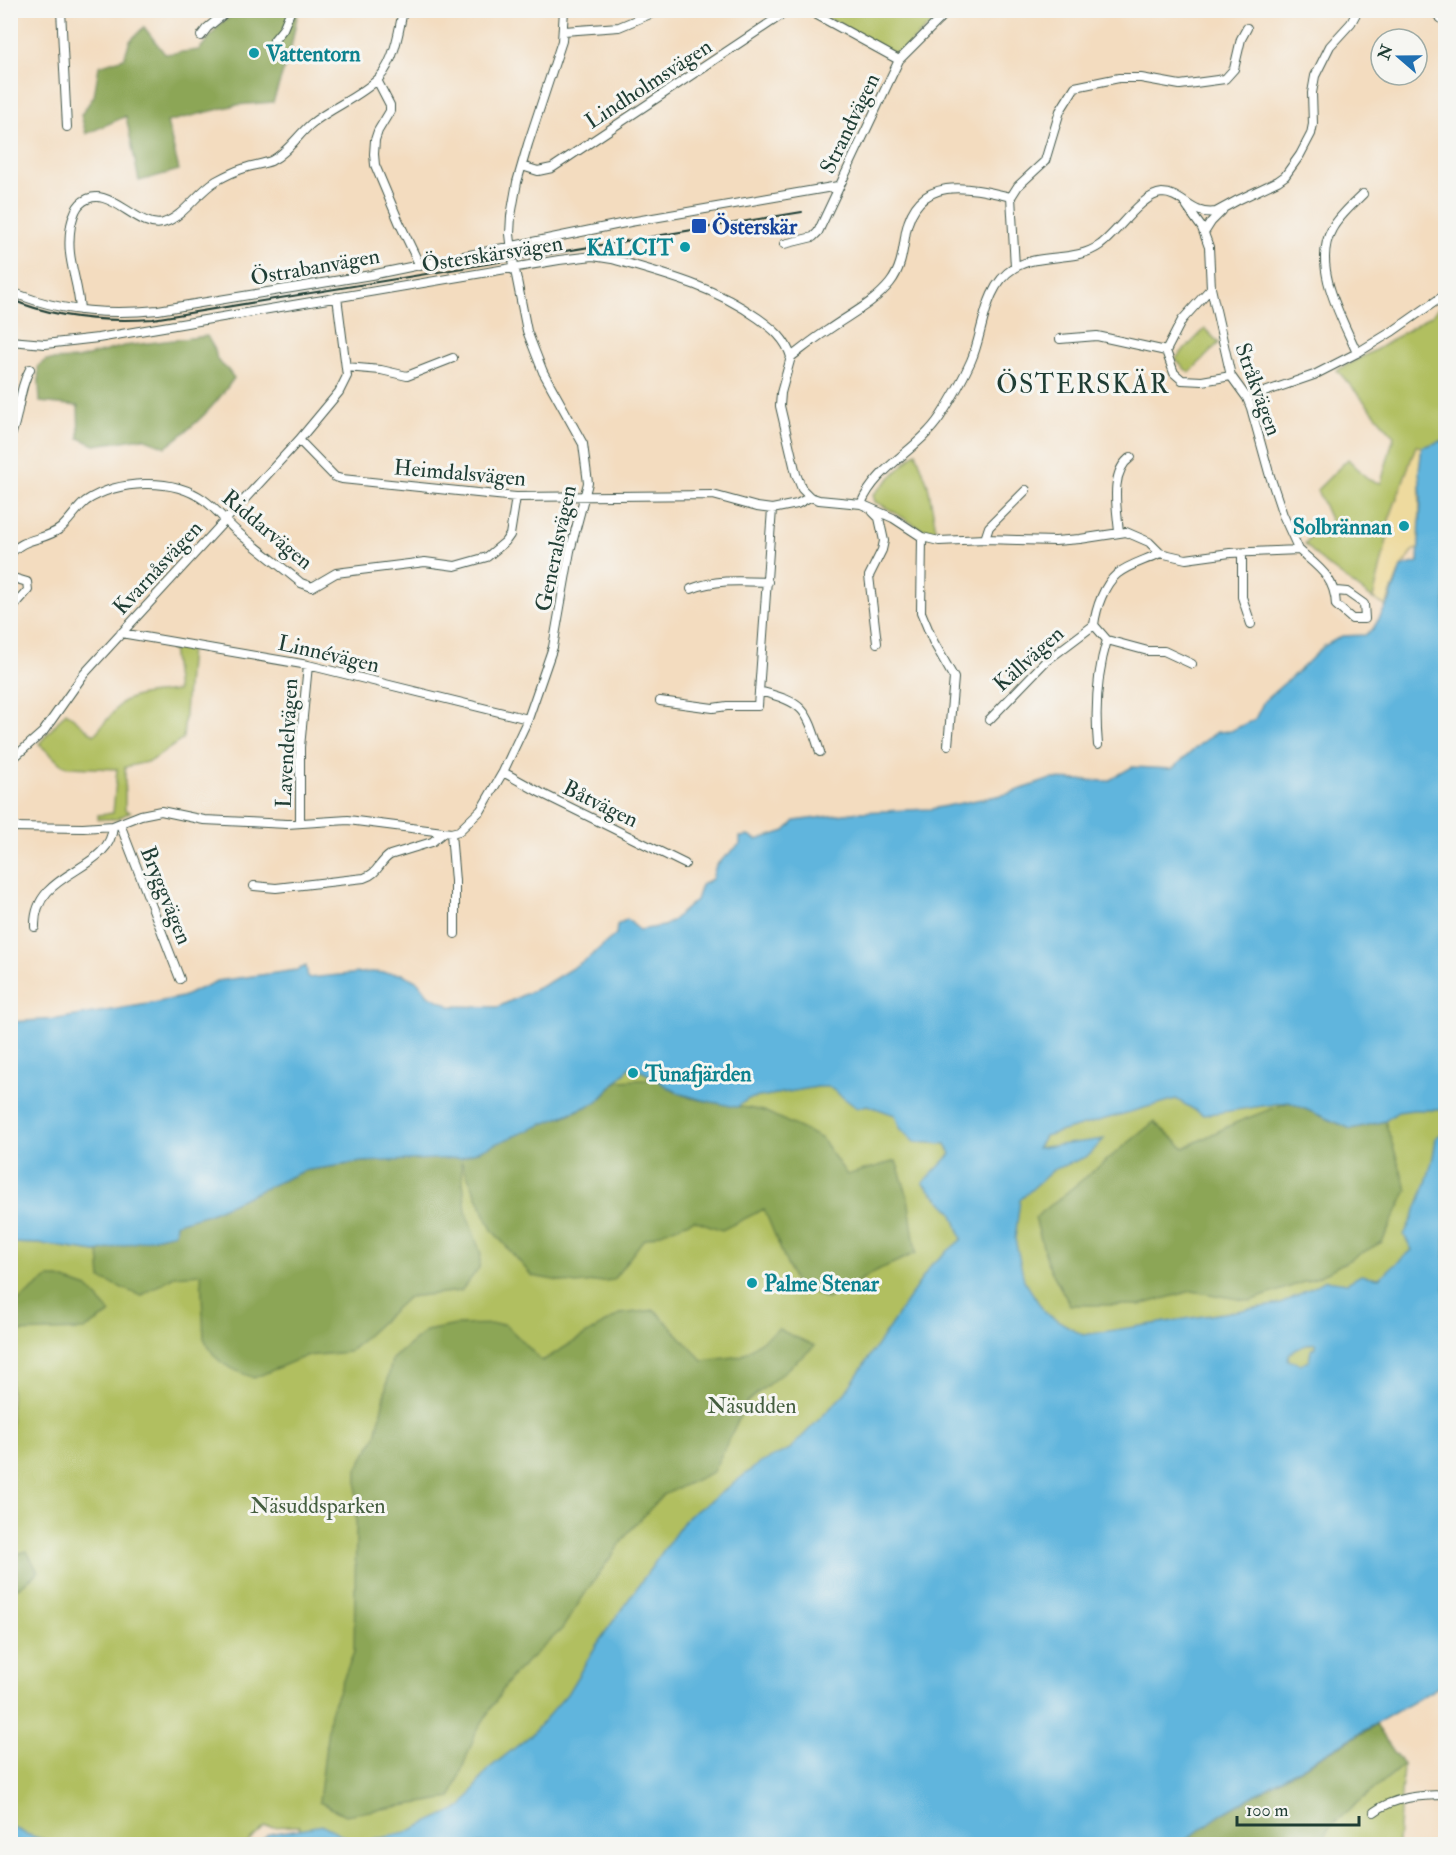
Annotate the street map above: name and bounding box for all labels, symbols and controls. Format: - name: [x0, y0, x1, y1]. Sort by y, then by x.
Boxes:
- north arrow: [1369, 27, 1429, 87]
- street label: Lindholmsvägen: [580, 32, 717, 135]
- place label: Vattentorn: [265, 40, 361, 68]
- text: N: [1374, 41, 1398, 63]
- marker: Vattentorn: [247, 46, 261, 60]
- street label: Strandvägen: [814, 69, 886, 178]
- place label: Österskär: [712, 212, 798, 241]
- marker: Österskär: [690, 217, 708, 235]
- street label: Österskärsvägen: [420, 229, 565, 279]
- place label: KALCIT: [586, 234, 674, 262]
- marker: KALCIT: [678, 240, 692, 254]
- street label: Östrabanvägen: [248, 242, 382, 292]
- street label: Stråkvägen: [1228, 339, 1288, 440]
- district label: ÖSTERSKÄR: [996, 368, 1170, 401]
- street label: Heimdalsvägen: [393, 453, 527, 493]
- street label: Generalsvägen: [529, 482, 583, 614]
- street label: Riddarvägen: [216, 484, 319, 576]
- place label: Solbrännan: [1293, 513, 1393, 541]
- street label: Kvarnåsvägen: [107, 515, 209, 621]
- marker: Solbrännan: [1397, 519, 1411, 533]
- street label: Källvägen: [988, 620, 1070, 698]
- street label: Linnévägen: [275, 629, 382, 679]
- street label: Lavendelvägen: [270, 678, 304, 809]
- street label: Båtvägen: [558, 774, 643, 834]
- street label: Bryggvägen: [134, 842, 198, 949]
- place label: Tunafjärden: [644, 1060, 752, 1088]
- marker: Tunafjärden: [626, 1066, 640, 1080]
- place label: Palme Stenar: [764, 1270, 880, 1298]
- marker: Palme Stenar: [745, 1276, 759, 1290]
- park label: Näsudden: [707, 1392, 797, 1420]
- park label: Näsuddsparken: [250, 1492, 386, 1521]
- scale bar: [1237, 1789, 1358, 1827]
- text: 100 m: [1246, 1799, 1289, 1822]

